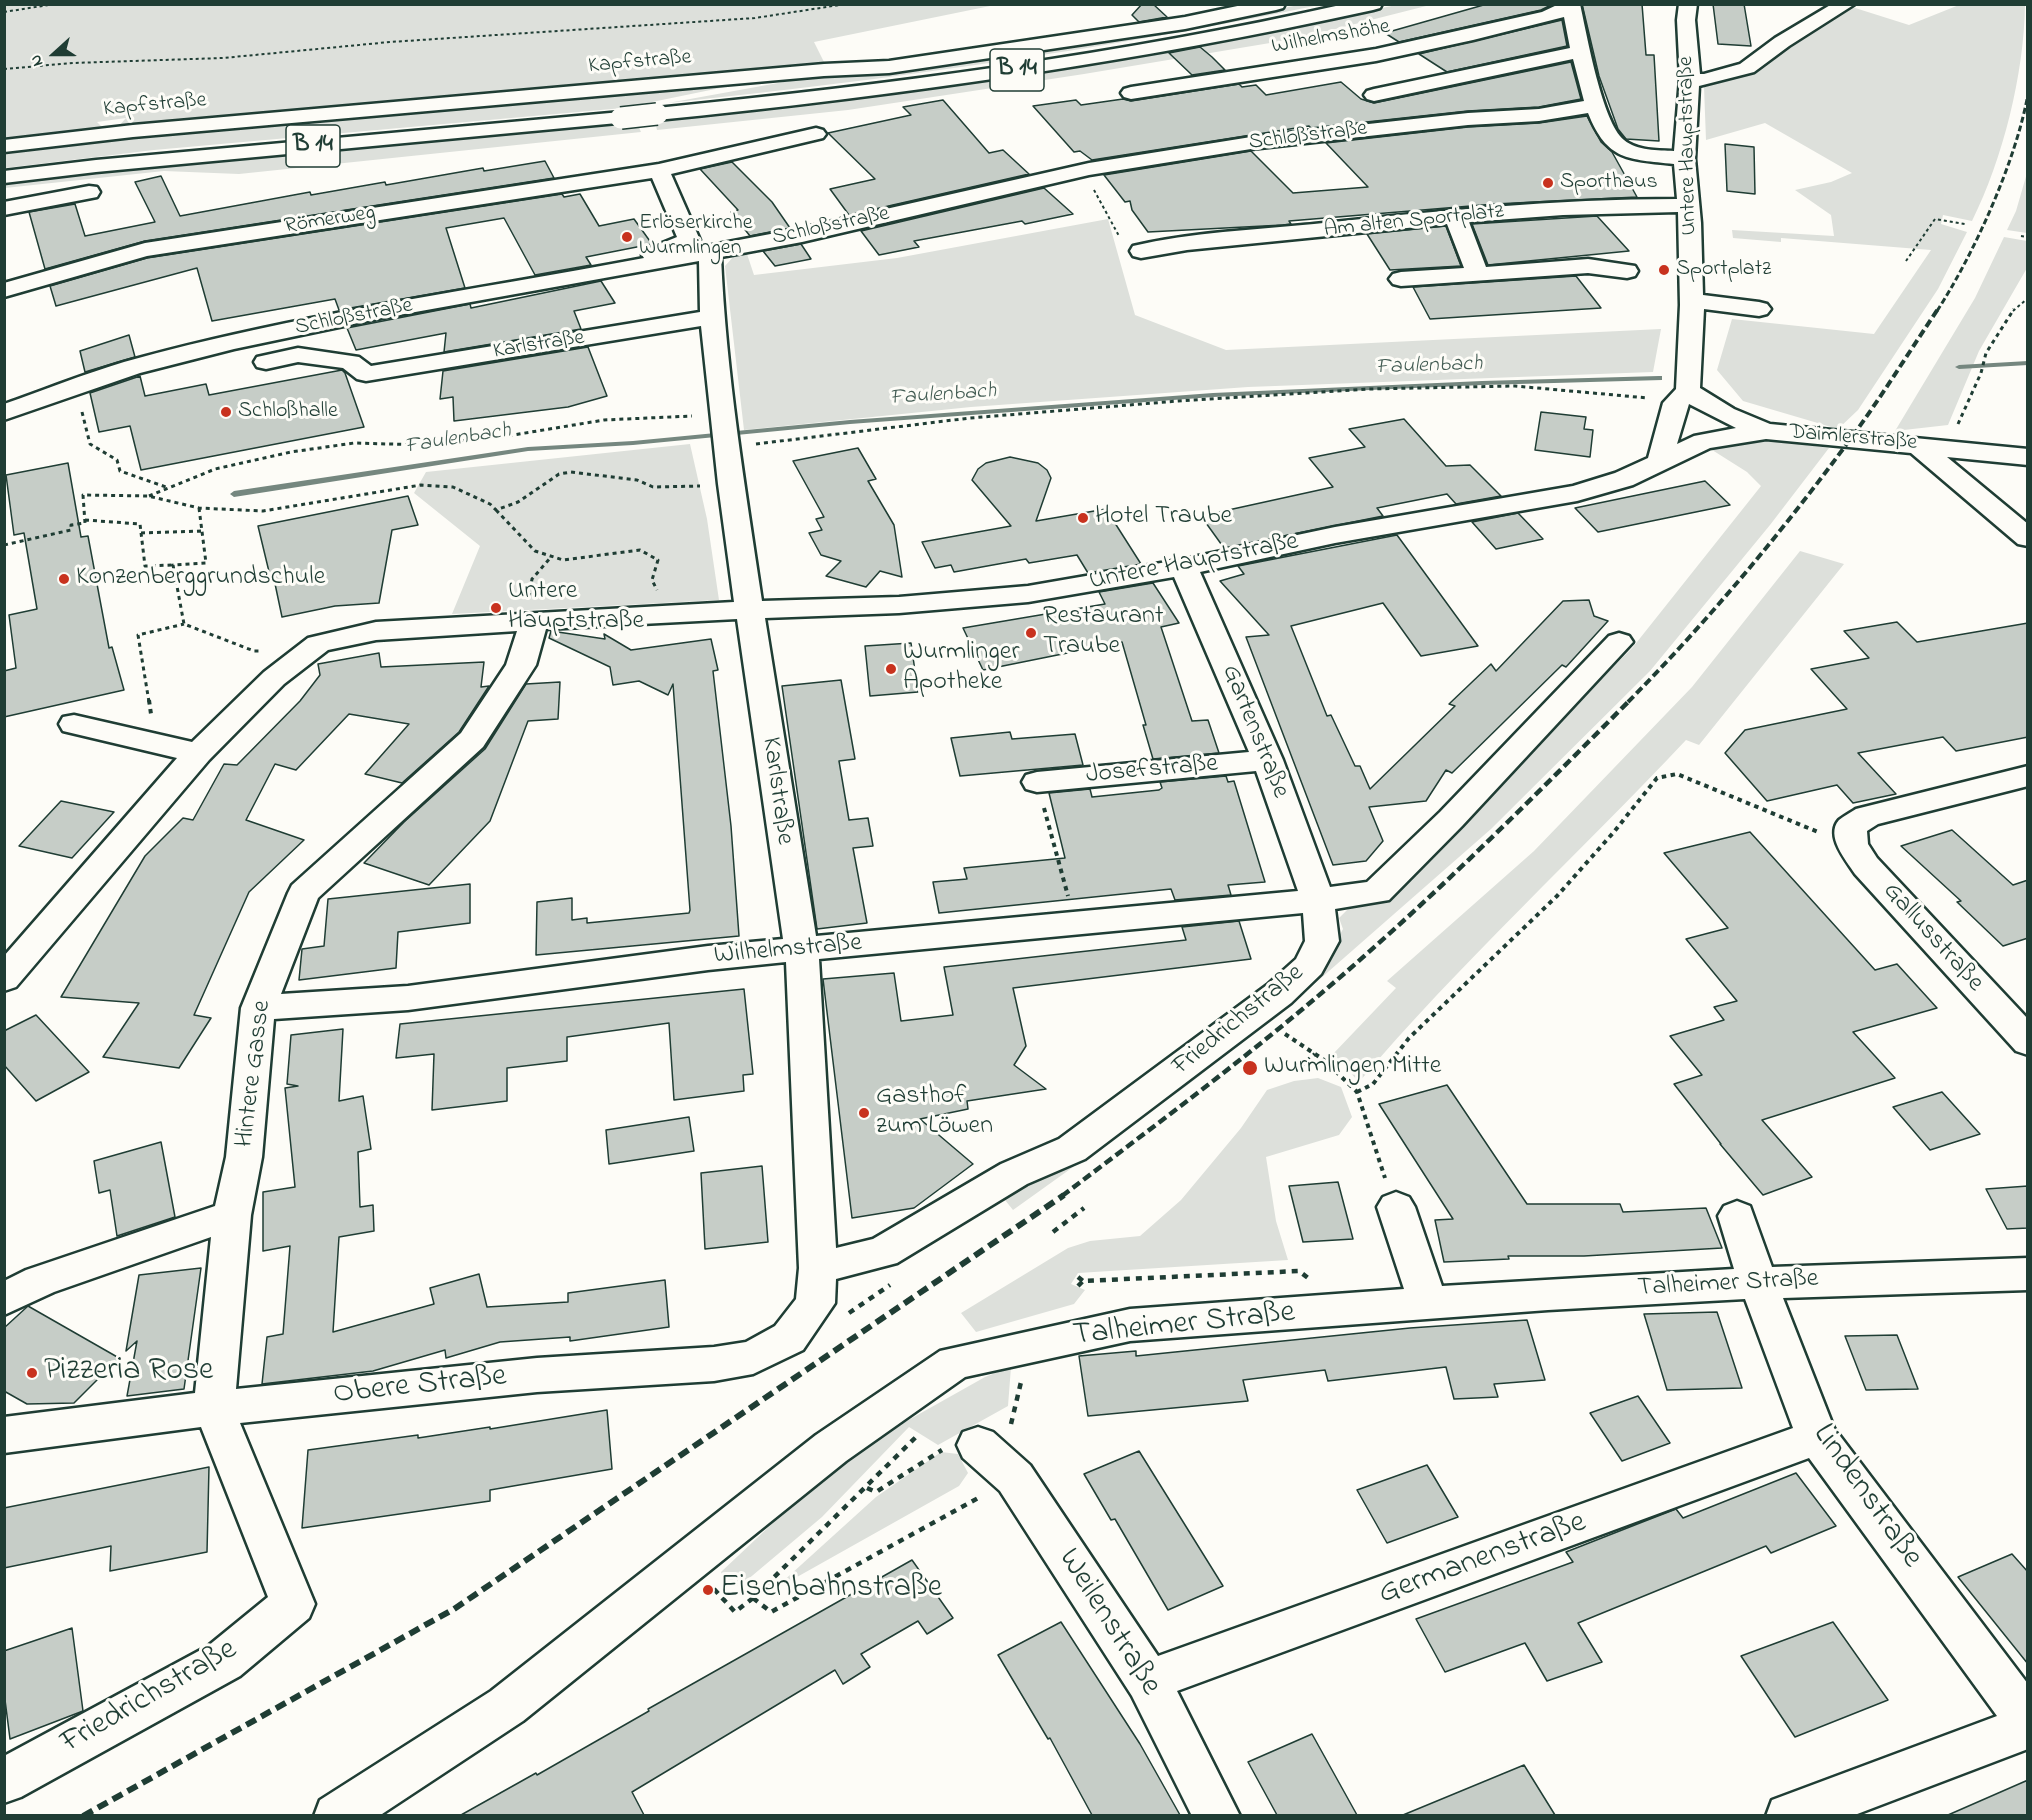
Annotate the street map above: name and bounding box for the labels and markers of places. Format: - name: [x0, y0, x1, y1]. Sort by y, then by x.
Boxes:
- place label: Sporthaus: [1560, 170, 1658, 196]
- marker: Sporthaus: [1541, 176, 1555, 190]
- place label: Erlöserkirche Wurmlingen: [639, 211, 753, 262]
- marker: Erlöserkirche Wurmlingen: [620, 230, 634, 244]
- place label: Sportplatz: [1676, 257, 1771, 283]
- marker: Sportplatz: [1657, 263, 1671, 277]
- place label: Schloßhalle: [238, 399, 338, 425]
- marker: Schloßhalle: [219, 405, 233, 419]
- place label: Hotel Traube: [1095, 502, 1232, 534]
- marker: Hotel Traube: [1076, 511, 1090, 525]
- place label: Konzenberggrundschule: [76, 563, 325, 595]
- marker: Konzenberggrundschule: [57, 572, 71, 586]
- place label: Untere Hauptstraße: [508, 577, 644, 638]
- marker: Untere Hauptstraße: [489, 601, 503, 615]
- place label: Restaurant Traube: [1043, 602, 1163, 664]
- marker: Restaurant Traube: [1024, 626, 1038, 640]
- place label: Wurmlinger Apotheke: [903, 638, 1019, 700]
- marker: Wurmlinger Apotheke: [884, 662, 898, 676]
- place label: Wurmlingen Mitte: [1264, 1052, 1441, 1084]
- marker: Wurmlingen Mitte: [1241, 1059, 1259, 1077]
- place label: Gasthof zum Löwen: [876, 1082, 993, 1144]
- marker: Gasthof zum Löwen: [857, 1106, 871, 1120]
- place label: Pizzeria Rose: [44, 1354, 213, 1392]
- marker: Pizzeria Rose: [25, 1366, 39, 1380]
- place label: Eisenbahnstraße: [720, 1571, 942, 1609]
- marker: Eisenbahnstraße: [701, 1583, 715, 1597]

